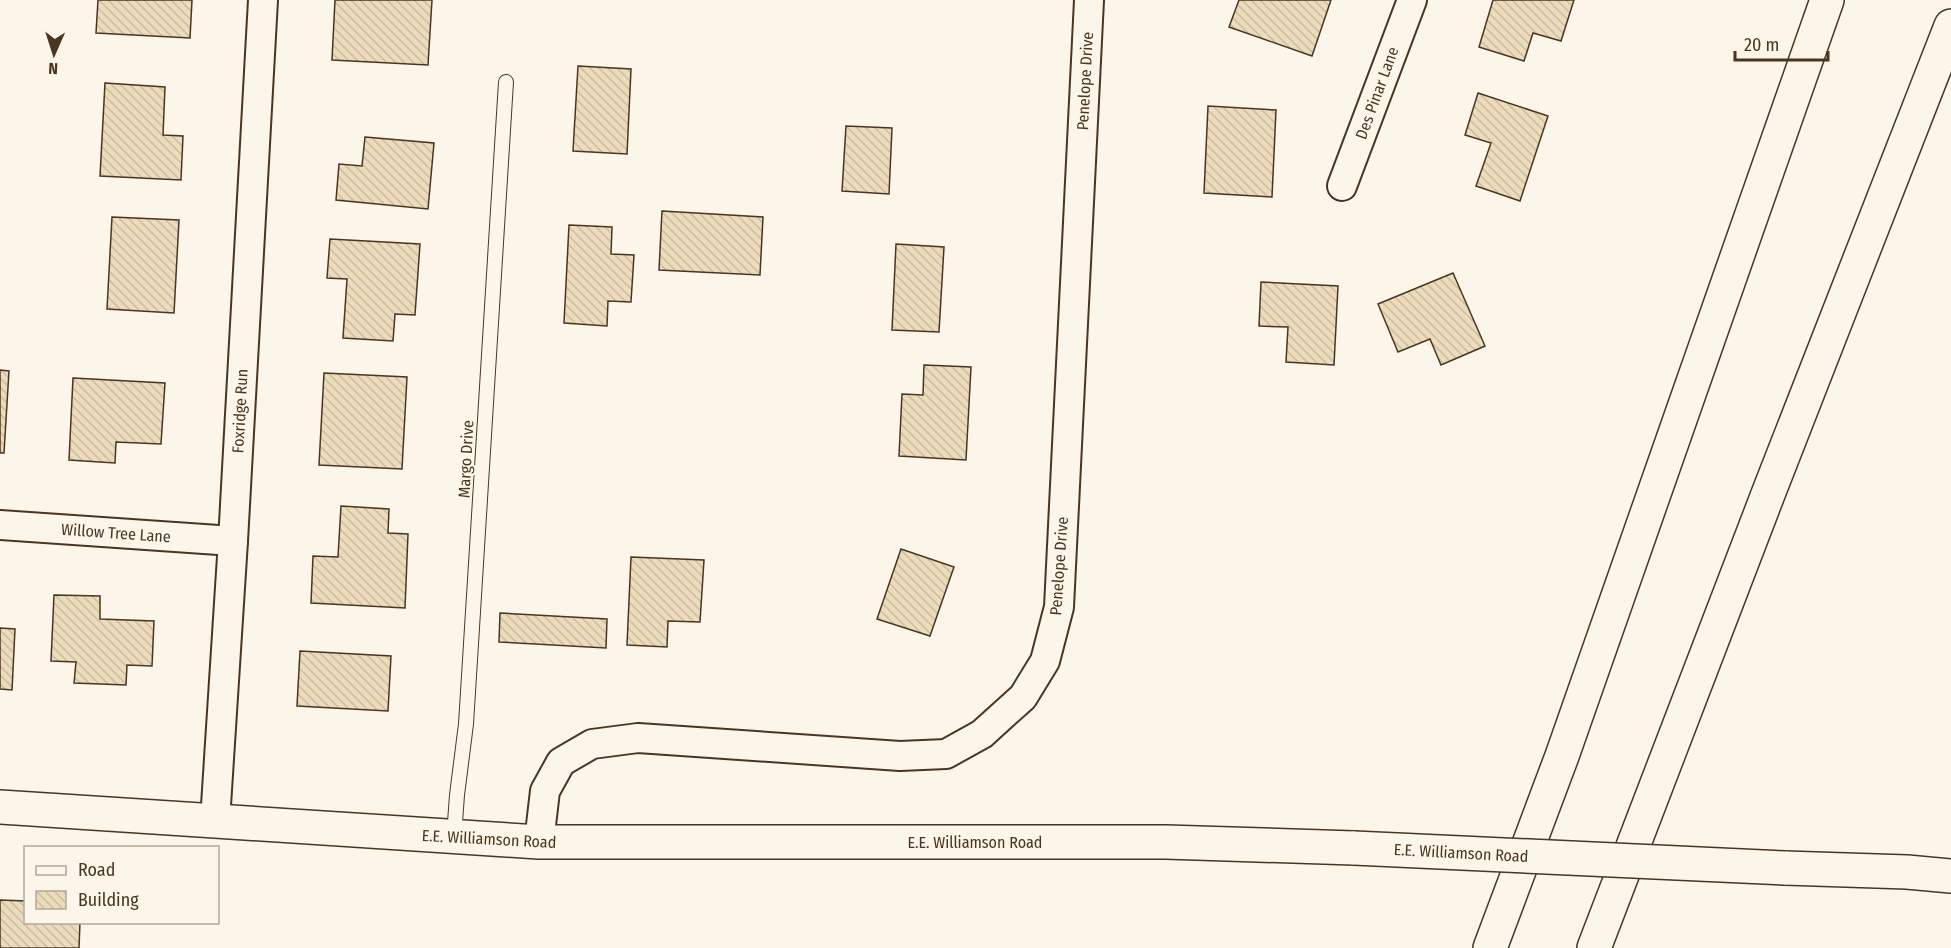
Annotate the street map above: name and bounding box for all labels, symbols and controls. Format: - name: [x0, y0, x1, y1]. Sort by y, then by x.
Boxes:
- north arrow: [24, 24, 84, 84]
- scale bar: [1735, 24, 1828, 62]
- street label: Penelope Drive: [1073, 31, 1097, 131]
- text: 20 m: [1744, 34, 1779, 56]
- street label: Des Pinar Lane: [1351, 44, 1403, 142]
- text: N: [48, 59, 59, 78]
- street label: Foxridge Run: [228, 368, 252, 454]
- street label: Margo Drive: [454, 420, 478, 498]
- street label: Penelope Drive: [1046, 516, 1072, 616]
- street label: Willow Tree Lane: [61, 520, 172, 546]
- street label: E.E. Williamson Road: [421, 826, 557, 852]
- street label: E.E. Williamson Road: [908, 833, 1042, 852]
- street label: E.E. Williamson Road: [1393, 840, 1529, 866]
- legend: [24, 846, 219, 924]
- text: Road: [78, 859, 115, 881]
- text: Building: [78, 889, 139, 911]

